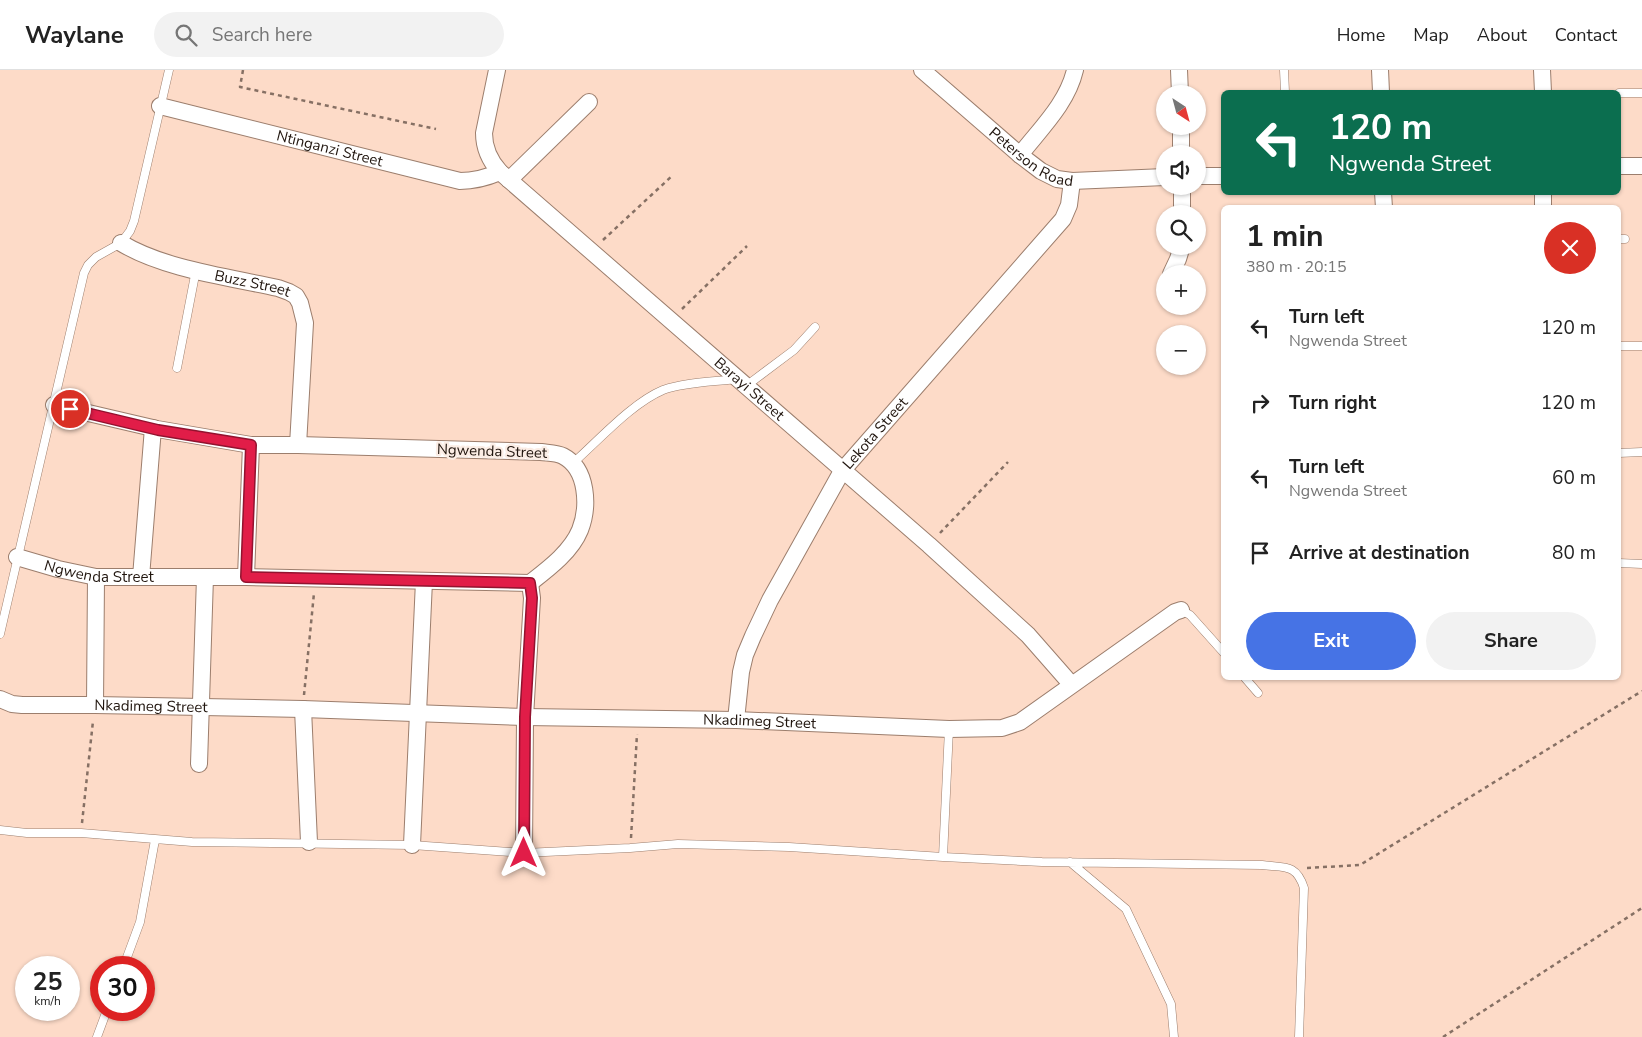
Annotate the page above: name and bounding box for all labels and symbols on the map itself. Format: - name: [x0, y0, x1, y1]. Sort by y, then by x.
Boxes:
- north arrow: [1156, 85, 1206, 135]
- street label: Peterson Road: [985, 123, 1074, 191]
- street label: Ntinganzi Street: [274, 126, 386, 172]
- street label: Buzz Street: [213, 265, 294, 302]
- street label: Barayi Street: [710, 353, 789, 426]
- pin: [49, 388, 91, 430]
- street label: Lekota Street: [838, 392, 913, 474]
- street label: Ngwenda Street: [436, 439, 548, 463]
- street label: Ngwenda Street: [42, 555, 154, 587]
- street label: Nkadimeg Street: [94, 695, 208, 717]
- street label: Nkadimeg Street: [703, 710, 817, 733]
- position arrow: [497, 826, 549, 878]
- speed limit sign: 30: [90, 956, 155, 1021]

